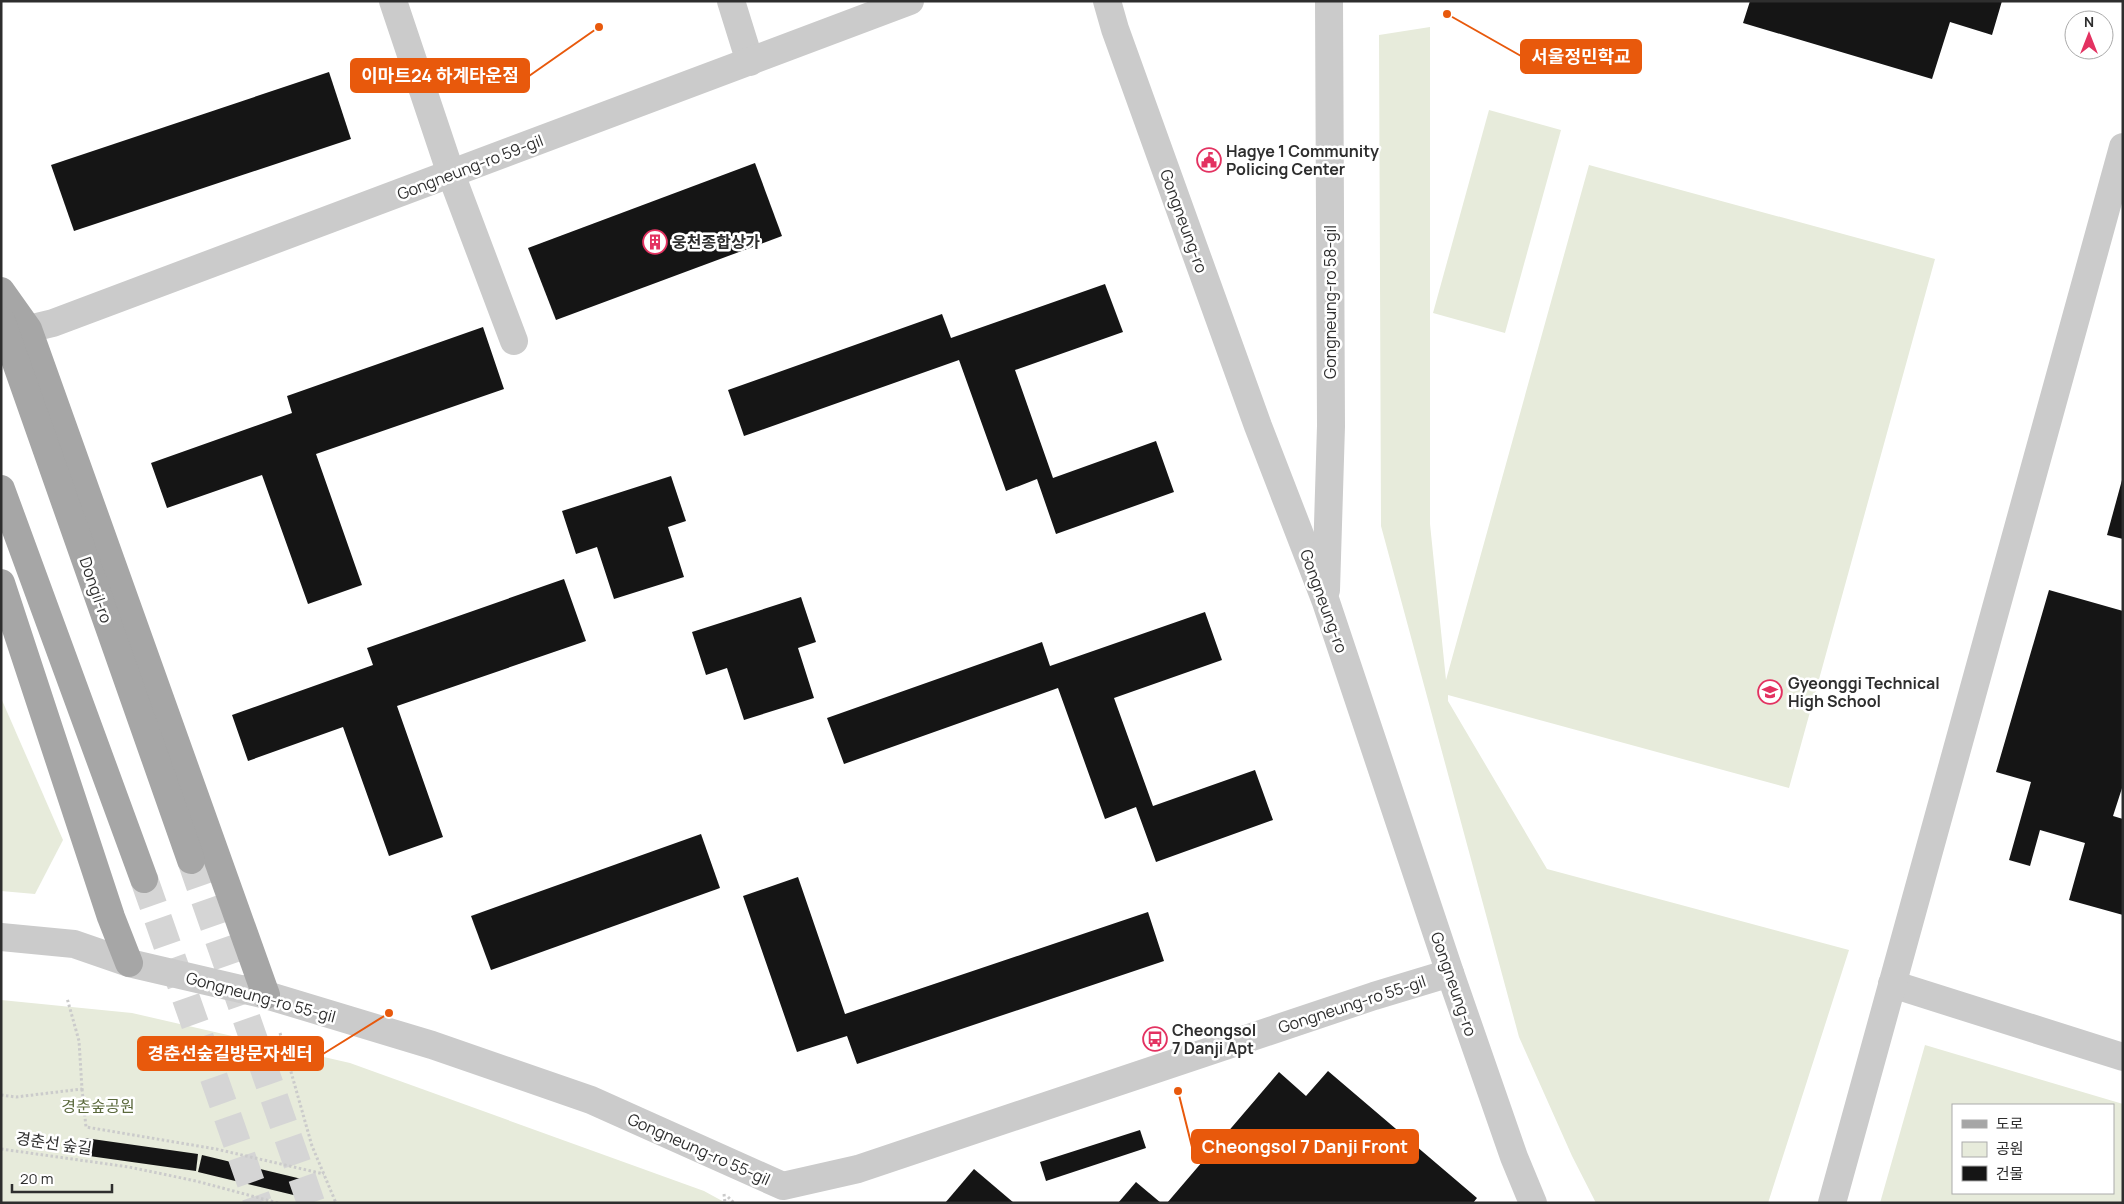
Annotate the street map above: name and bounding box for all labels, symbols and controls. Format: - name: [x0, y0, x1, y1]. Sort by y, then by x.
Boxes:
- north arrow: [2064, 10, 2114, 60]
- text: N: [2084, 12, 2094, 31]
- callout: 서울정민학교: [1521, 40, 1641, 73]
- text: 서울정민학교: [1531, 44, 1631, 68]
- callout: 이마트24 하계타운점: [351, 59, 529, 92]
- text: 이마트24 하계타운점: [361, 63, 519, 87]
- street label: Gongneung-ro 59-gil: [394, 129, 546, 205]
- place label: Hagye 1 Community Policing Center: [1226, 140, 1379, 180]
- public building icon: Hagye 1 Community Policing Center: [1196, 147, 1222, 173]
- street label: Gongneung-ro: [1155, 166, 1213, 276]
- street label: Gongneung-ro 58-gil: [1319, 225, 1341, 379]
- building icon: 웅천종합상가: [642, 229, 668, 255]
- place label: 웅천종합상가: [672, 231, 761, 253]
- street label: Gongneung-ro: [1295, 546, 1353, 656]
- street label: Dongil-ro: [74, 554, 118, 626]
- place label: Gyeonggi Technical High School: [1788, 672, 1940, 712]
- school or university icon: Gyeonggi Technical High School: [1757, 679, 1783, 705]
- street label: Gongneung-ro: [1426, 929, 1482, 1039]
- street label: Gongneung-ro 55-gil: [184, 966, 338, 1028]
- street label: Gongneung-ro 55-gil: [1275, 970, 1429, 1038]
- place label: Cheongsol 7 Danji Apt: [1172, 1019, 1256, 1059]
- bus stop icon: Cheongsol 7 Danji Apt: [1142, 1026, 1168, 1052]
- callout: 경춘선숲길방문자센터: [138, 1037, 323, 1070]
- text: 경춘선숲길방문자센터: [147, 1041, 313, 1065]
- park label: 경춘숲공원: [61, 1095, 135, 1117]
- legend: [1952, 1104, 2114, 1194]
- street label: Gongneung-ro 55-gil: [624, 1108, 774, 1190]
- text: 도로: [1996, 1113, 2024, 1134]
- street label: 경춘선 숲길: [14, 1127, 94, 1159]
- callout: Cheongsol 7 Danji Front: [1192, 1130, 1418, 1163]
- text: Cheongsol 7 Danji Front: [1202, 1134, 1408, 1158]
- text: 공원: [1996, 1138, 2024, 1159]
- scale bar: [12, 1162, 112, 1194]
- text: 건물: [1996, 1163, 2024, 1184]
- text: 20 m: [20, 1168, 53, 1189]

